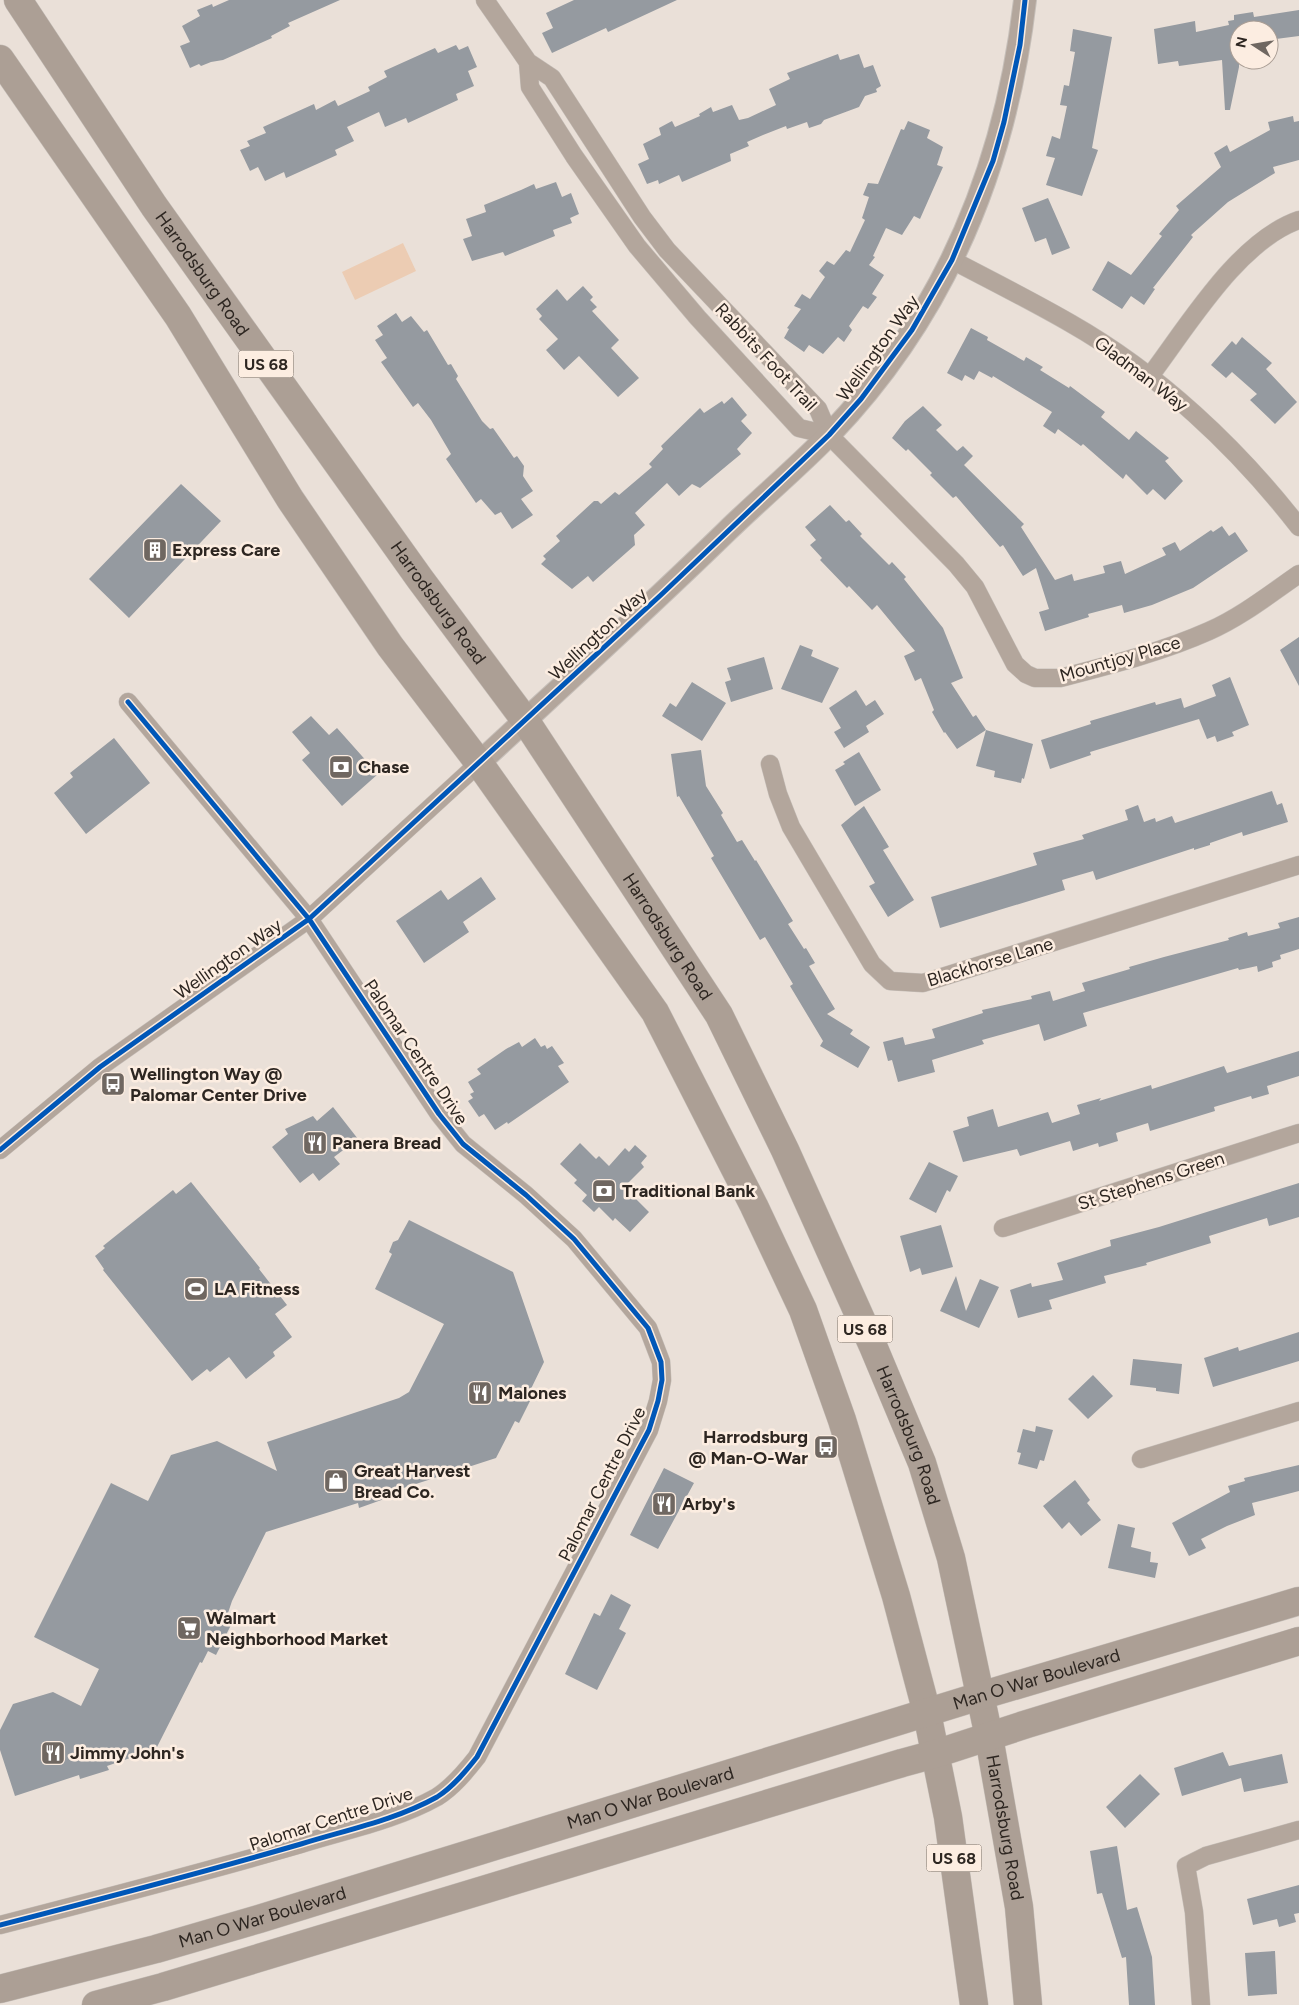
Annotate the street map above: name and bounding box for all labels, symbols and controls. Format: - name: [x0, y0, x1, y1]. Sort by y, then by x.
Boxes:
- north arrow: [1229, 20, 1279, 70]
- text: N: [1232, 35, 1251, 49]
- street label: Harrodsburg Road: [150, 207, 254, 340]
- street label: Wellington Way: [832, 290, 924, 405]
- street label: Rabbits Foot Trail: [710, 298, 822, 416]
- street label: Gladman Way: [1090, 332, 1193, 417]
- road number: US 68: [238, 350, 294, 378]
- building icon: Express Care: [142, 537, 168, 563]
- street label: Harrodsburg Road: [386, 537, 491, 669]
- place label: Express Care: [172, 539, 280, 561]
- street label: Wellington Way: [544, 583, 652, 685]
- street label: Mountjoy Place: [1057, 631, 1183, 687]
- bank icon: Chase: [328, 754, 354, 780]
- place label: Chase: [358, 756, 409, 778]
- street label: Harrodsburg Road: [618, 869, 717, 1004]
- street label: Wellington Way: [170, 914, 286, 1004]
- street label: Blackhorse Lane: [925, 932, 1056, 992]
- street label: Palomar Centre Drive: [359, 975, 473, 1129]
- place label: Wellington Way @ Palomar Center Drive: [130, 1063, 307, 1106]
- bus stop icon: Wellington Way @ Palomar Center Drive: [100, 1071, 126, 1097]
- restaurant icon: Panera Bread: [302, 1130, 328, 1156]
- place label: Panera Bread: [332, 1132, 441, 1154]
- street label: St Stephens Green: [1075, 1147, 1227, 1215]
- bank icon: Traditional Bank: [591, 1178, 617, 1204]
- place label: Traditional Bank: [622, 1180, 755, 1202]
- sports icon: LA Fitness: [183, 1276, 209, 1302]
- place label: LA Fitness: [214, 1278, 300, 1300]
- road number: US 68: [838, 1316, 892, 1342]
- street label: Harrodsburg Road: [871, 1362, 945, 1507]
- restaurant icon: Malones: [467, 1380, 493, 1406]
- place label: Malones: [498, 1382, 567, 1404]
- street label: Palomar Centre Drive: [553, 1403, 651, 1565]
- place label: Harrodsburg @ Man-O-War: [688, 1426, 808, 1469]
- bus stop icon: Harrodsburg @ Man-O-War: [813, 1434, 839, 1460]
- place label: Great Harvest Bread Co.: [354, 1460, 471, 1503]
- shop icon: Great Harvest Bread Co.: [323, 1468, 349, 1494]
- restaurant icon: Arby's: [651, 1491, 677, 1517]
- place label: Arby's: [682, 1493, 736, 1515]
- place label: Walmart Neighborhood Market: [206, 1607, 388, 1650]
- supermarket icon: Walmart Neighborhood Market: [176, 1615, 202, 1641]
- street label: Man O War Boulevard: [950, 1644, 1123, 1715]
- restaurant icon: Jimmy John's: [40, 1740, 66, 1766]
- place label: Jimmy John's: [70, 1742, 185, 1764]
- street label: Harrodsburg Road: [981, 1753, 1029, 1902]
- street label: Man O War Boulevard: [564, 1762, 737, 1834]
- street label: Palomar Centre Drive: [247, 1782, 416, 1856]
- road number: US 68: [926, 1845, 982, 1872]
- street label: Man O War Boulevard: [176, 1882, 349, 1953]

